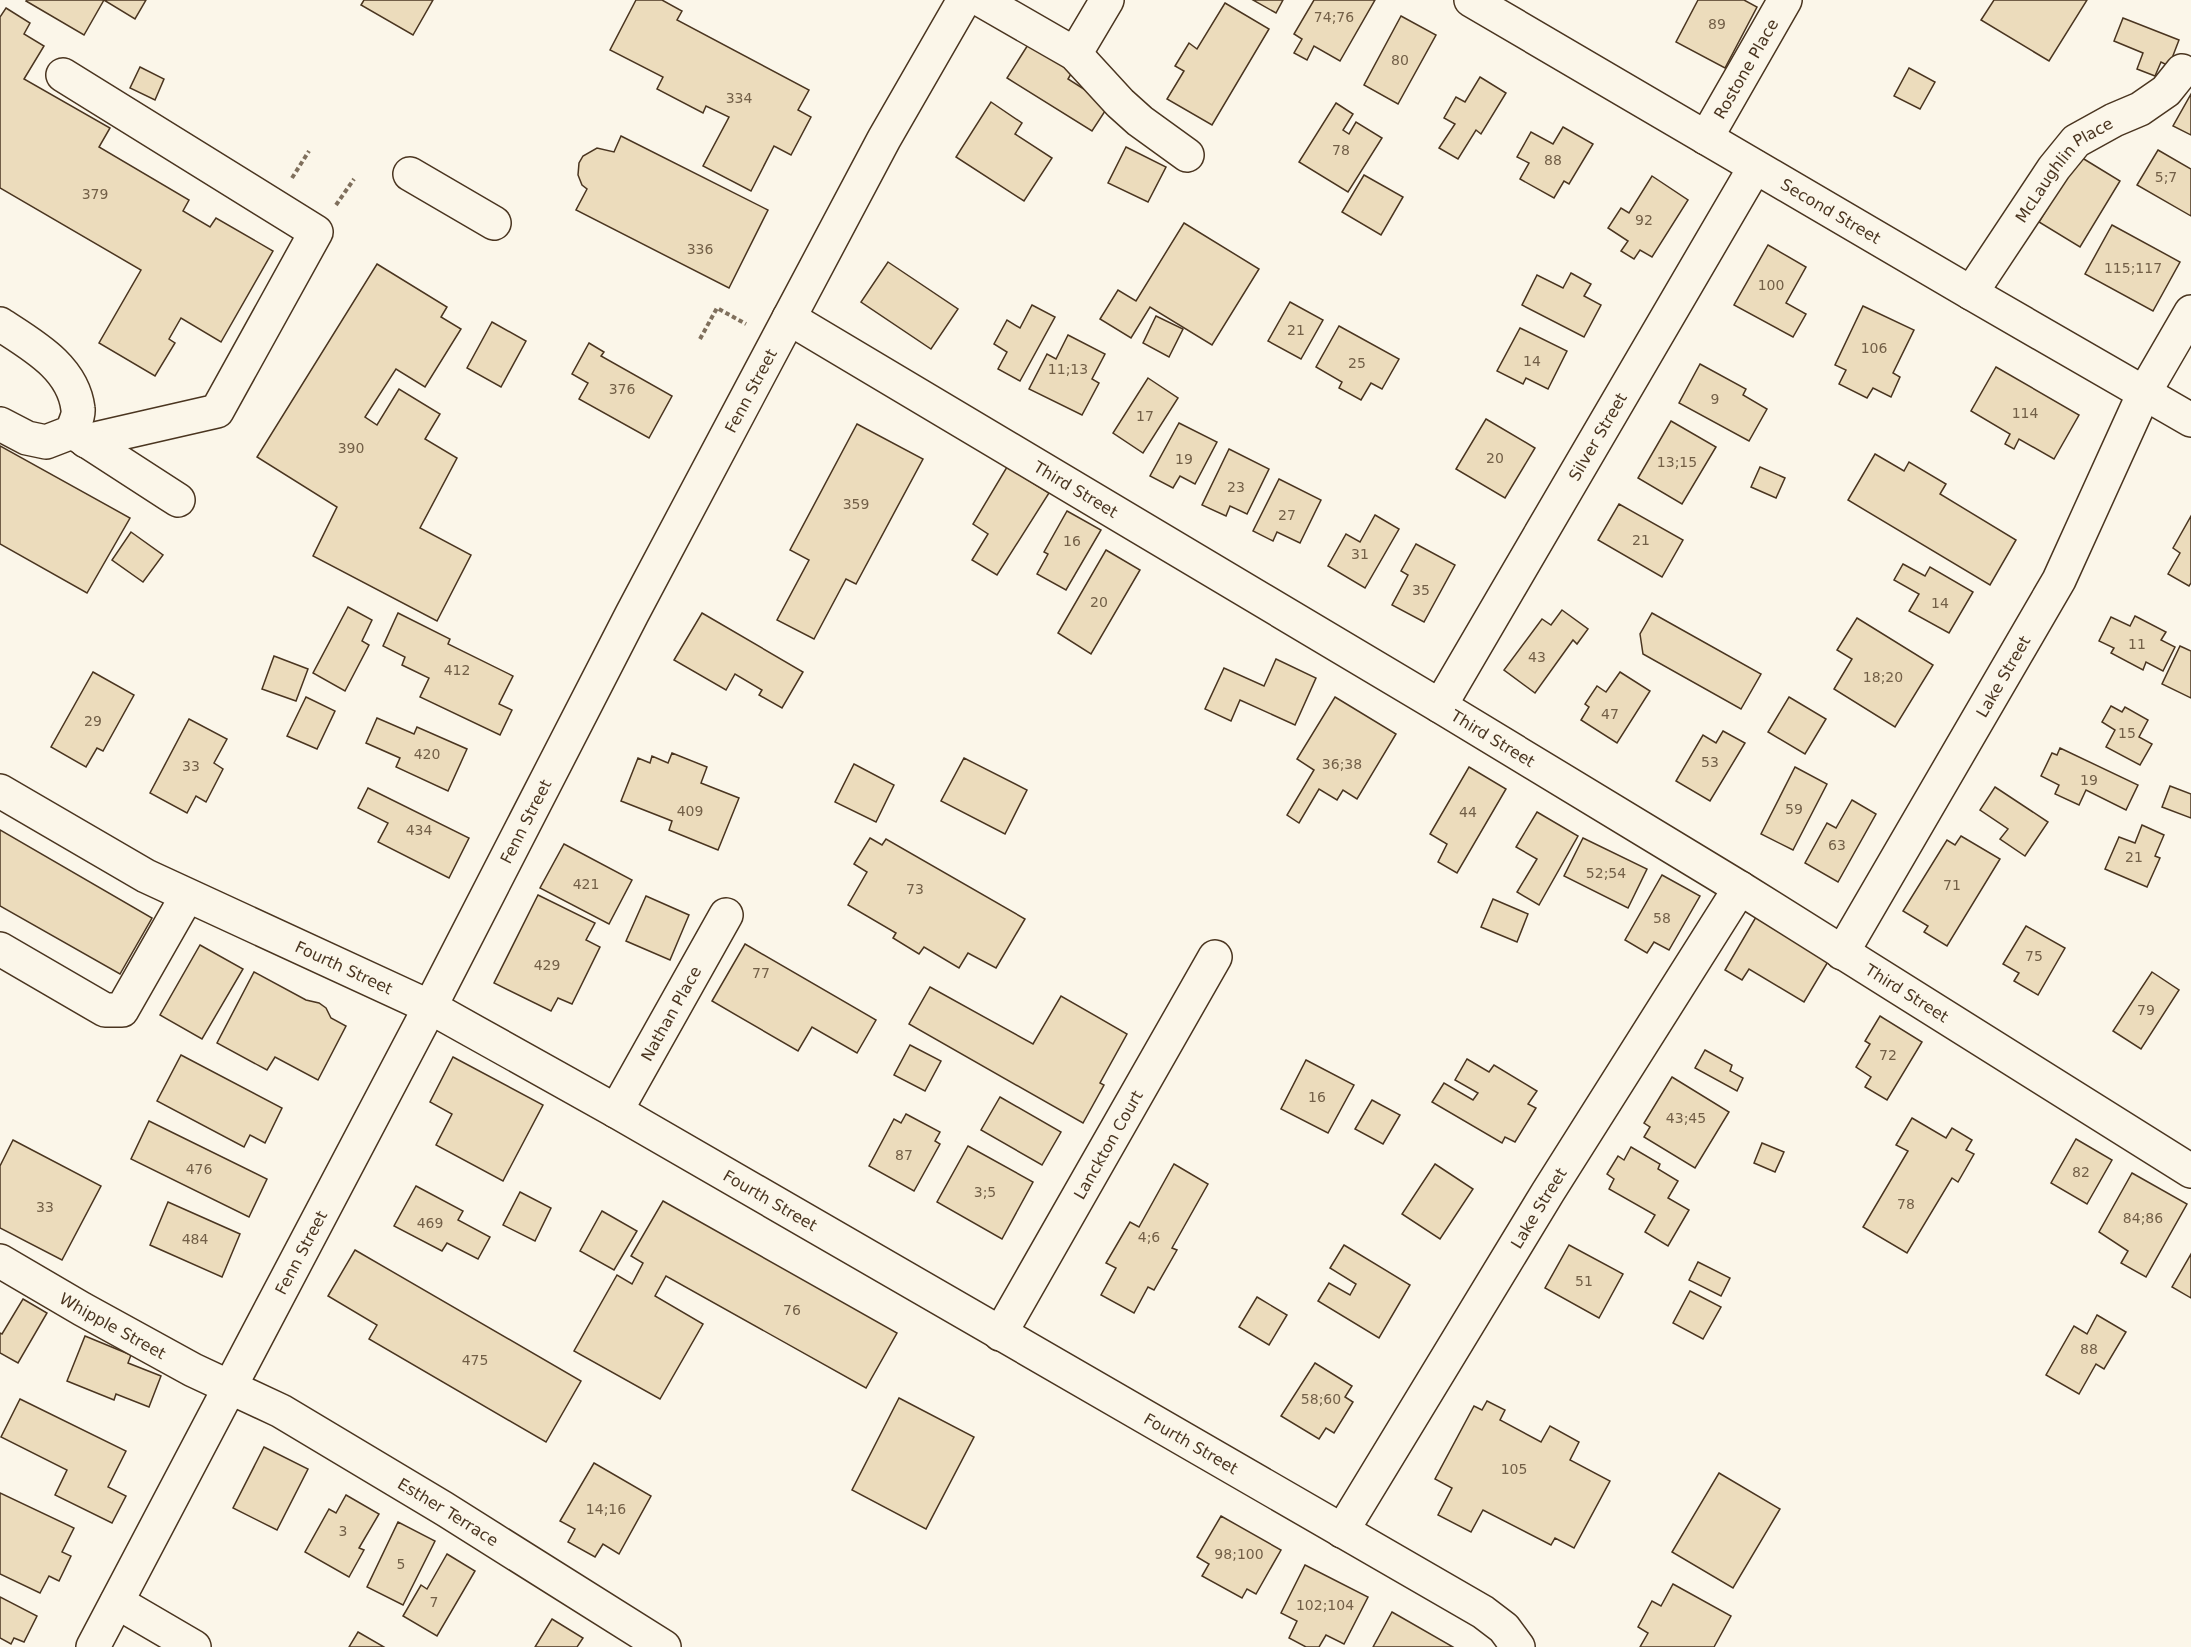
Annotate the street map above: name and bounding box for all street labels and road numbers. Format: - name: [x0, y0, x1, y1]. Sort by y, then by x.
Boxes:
- street label: Rostone Place: [1710, 15, 1782, 122]
- street label: McLaughlin Place: [2011, 113, 2116, 226]
- street label: Second Street: [1777, 174, 1884, 247]
- street label: Fenn Street: [720, 345, 780, 436]
- street label: Silver Street: [1564, 389, 1631, 484]
- street label: Third Street: [1030, 456, 1121, 521]
- street label: Lake Street: [1972, 632, 2034, 721]
- street label: Third Street: [1447, 705, 1538, 771]
- street label: Fenn Street: [496, 776, 555, 867]
- street label: Fourth Street: [292, 937, 396, 998]
- street label: Third Street: [1861, 959, 1952, 1026]
- street label: Nathan Place: [637, 963, 705, 1064]
- street label: Lanckton Court: [1069, 1087, 1147, 1202]
- street label: Lake Street: [1507, 1164, 1570, 1252]
- street label: Fourth Street: [720, 1166, 821, 1235]
- street label: Fenn Street: [271, 1207, 331, 1298]
- street label: Whipple Street: [56, 1288, 169, 1363]
- street label: Fourth Street: [1141, 1409, 1241, 1478]
- street label: Esther Terrace: [394, 1474, 502, 1550]

